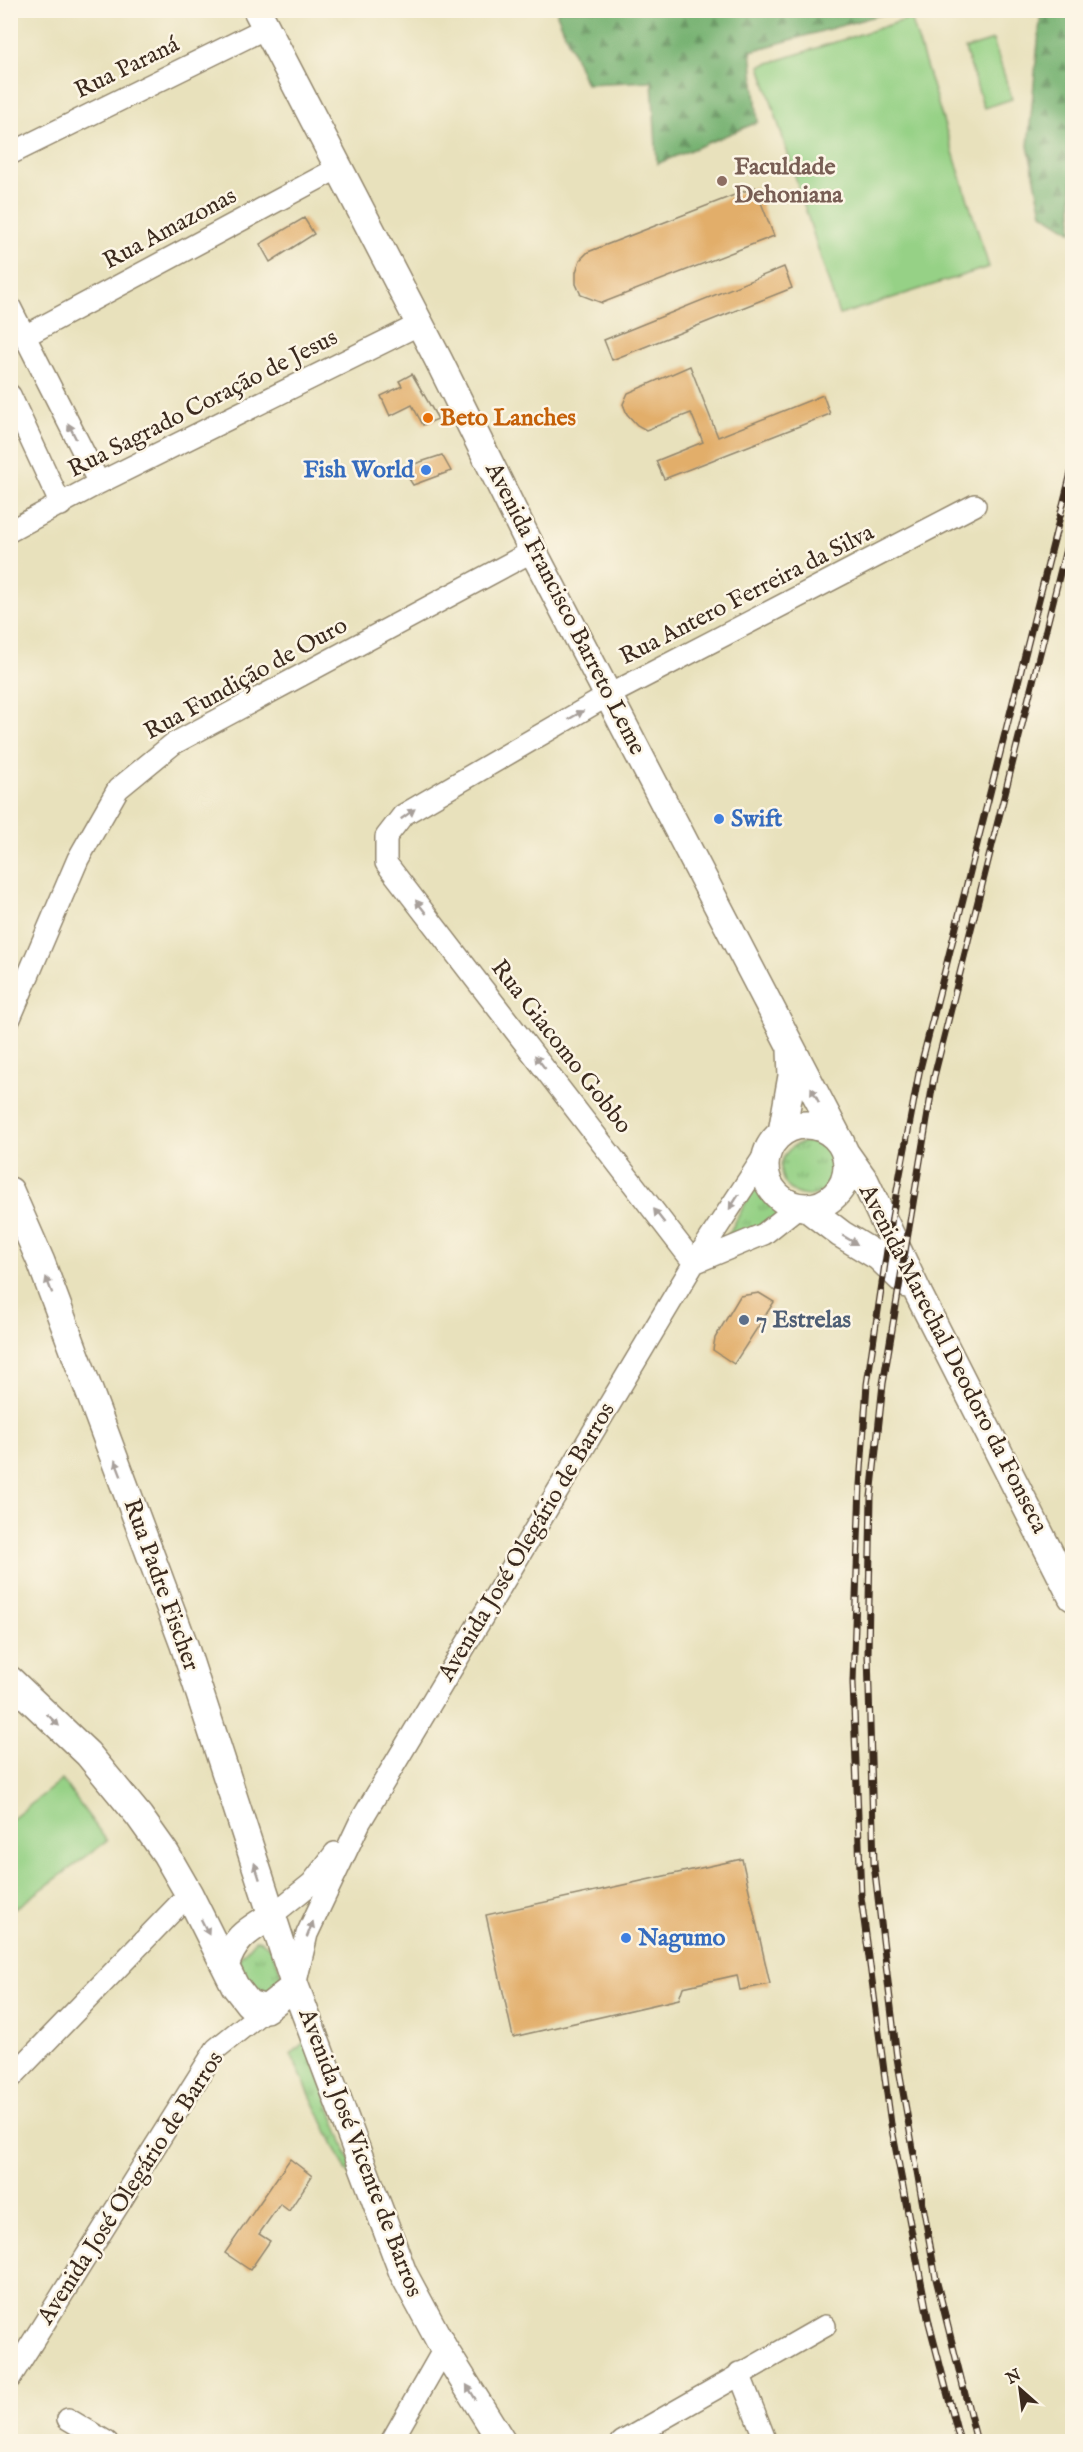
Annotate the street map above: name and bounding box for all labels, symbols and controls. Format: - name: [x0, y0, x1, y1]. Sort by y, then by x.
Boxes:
- street label: Rua Paraná: [70, 29, 185, 107]
- place label: Faculdade Dehoniana: [734, 152, 843, 211]
- marker: Faculdade Dehoniana: [715, 174, 729, 188]
- street label: Rua Amazonas: [98, 181, 242, 277]
- street label: Rua Sagrado Coração de Jesus: [63, 322, 343, 486]
- place label: Beto Lanches: [440, 403, 576, 434]
- marker: Beto Lanches: [421, 411, 435, 425]
- one-way arrow: [68, 422, 77, 439]
- place label: Fish World: [303, 455, 415, 486]
- street label: Avenida Francisco Barreto Leme: [477, 457, 652, 761]
- marker: Fish World: [419, 463, 433, 477]
- street label: Rua Antero Ferreira da Silva: [615, 517, 880, 673]
- street label: Rua Fundição de Ouro: [139, 610, 353, 748]
- one-way arrow: [568, 709, 584, 720]
- place label: Swift: [731, 804, 783, 835]
- one-way arrow: [400, 808, 416, 820]
- marker: Swift: [712, 812, 726, 826]
- one-way arrow: [415, 900, 427, 915]
- street label: Rua Giacomo Gobbo: [483, 954, 639, 1140]
- one-way arrow: [533, 1054, 546, 1070]
- one-way arrow: [811, 1087, 820, 1104]
- street label: Avenida Marechal Deodoro da Fonseca: [851, 1178, 1055, 1539]
- one-way arrow: [729, 1194, 740, 1210]
- one-way arrow: [653, 1209, 665, 1224]
- one-way arrow: [842, 1235, 859, 1245]
- one-way arrow: [44, 1276, 54, 1294]
- place label: 7 Estrelas: [756, 1305, 852, 1336]
- marker: 7 Estrelas: [737, 1313, 751, 1327]
- street label: Avenida José Olegário de Barros: [431, 1397, 623, 1688]
- one-way arrow: [112, 1459, 122, 1477]
- street label: Rua Padre Fischer: [115, 1495, 207, 1676]
- one-way arrow: [46, 1713, 60, 1727]
- one-way arrow: [251, 1862, 261, 1880]
- one-way arrow: [200, 1918, 210, 1935]
- one-way arrow: [305, 1920, 315, 1938]
- place label: Nagumo: [637, 1923, 725, 1954]
- marker: Nagumo: [619, 1931, 633, 1945]
- street label: Avenida José Vicente de Barros: [290, 2003, 429, 2302]
- street label: Avenida José Olegário de Barros: [30, 2045, 231, 2331]
- north arrow: [990, 2359, 1050, 2419]
- text: N: [1002, 2365, 1025, 2390]
- one-way arrow: [466, 2384, 477, 2400]

